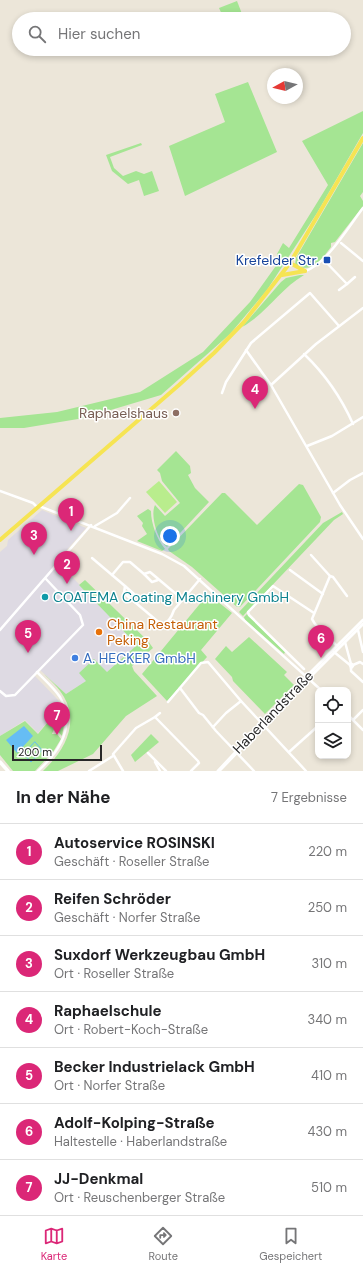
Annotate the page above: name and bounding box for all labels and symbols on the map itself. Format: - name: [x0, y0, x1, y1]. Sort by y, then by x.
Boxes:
- north arrow: [267, 68, 303, 104]
- place label: Krefelder Str.: [236, 251, 319, 269]
- marker: Krefelder Str.: [322, 255, 332, 265]
- pin: 4: [242, 376, 268, 409]
- place label: Raphaelshaus: [79, 404, 168, 422]
- marker: Raphaelshaus: [171, 408, 181, 418]
- pin: 1: [58, 498, 84, 531]
- pin: 3: [21, 522, 47, 555]
- your location: [160, 526, 180, 546]
- pin: 2: [54, 551, 80, 584]
- place label: COATEMA Coating Machinery GmbH: [53, 588, 289, 606]
- marker: COATEMA Coating Machinery GmbH: [40, 592, 50, 602]
- place label: China Restaurant Peking: [107, 615, 218, 649]
- pin: 5: [15, 620, 41, 653]
- pin: 6: [308, 625, 334, 658]
- marker: China Restaurant Peking: [94, 627, 104, 637]
- place label: A. HECKER GmbH: [83, 649, 196, 667]
- marker: A. HECKER GmbH: [70, 653, 80, 663]
- street label: Haberlandstraße: [229, 667, 317, 757]
- pin: 7: [44, 702, 70, 735]
- scale bar: [12, 743, 102, 762]

